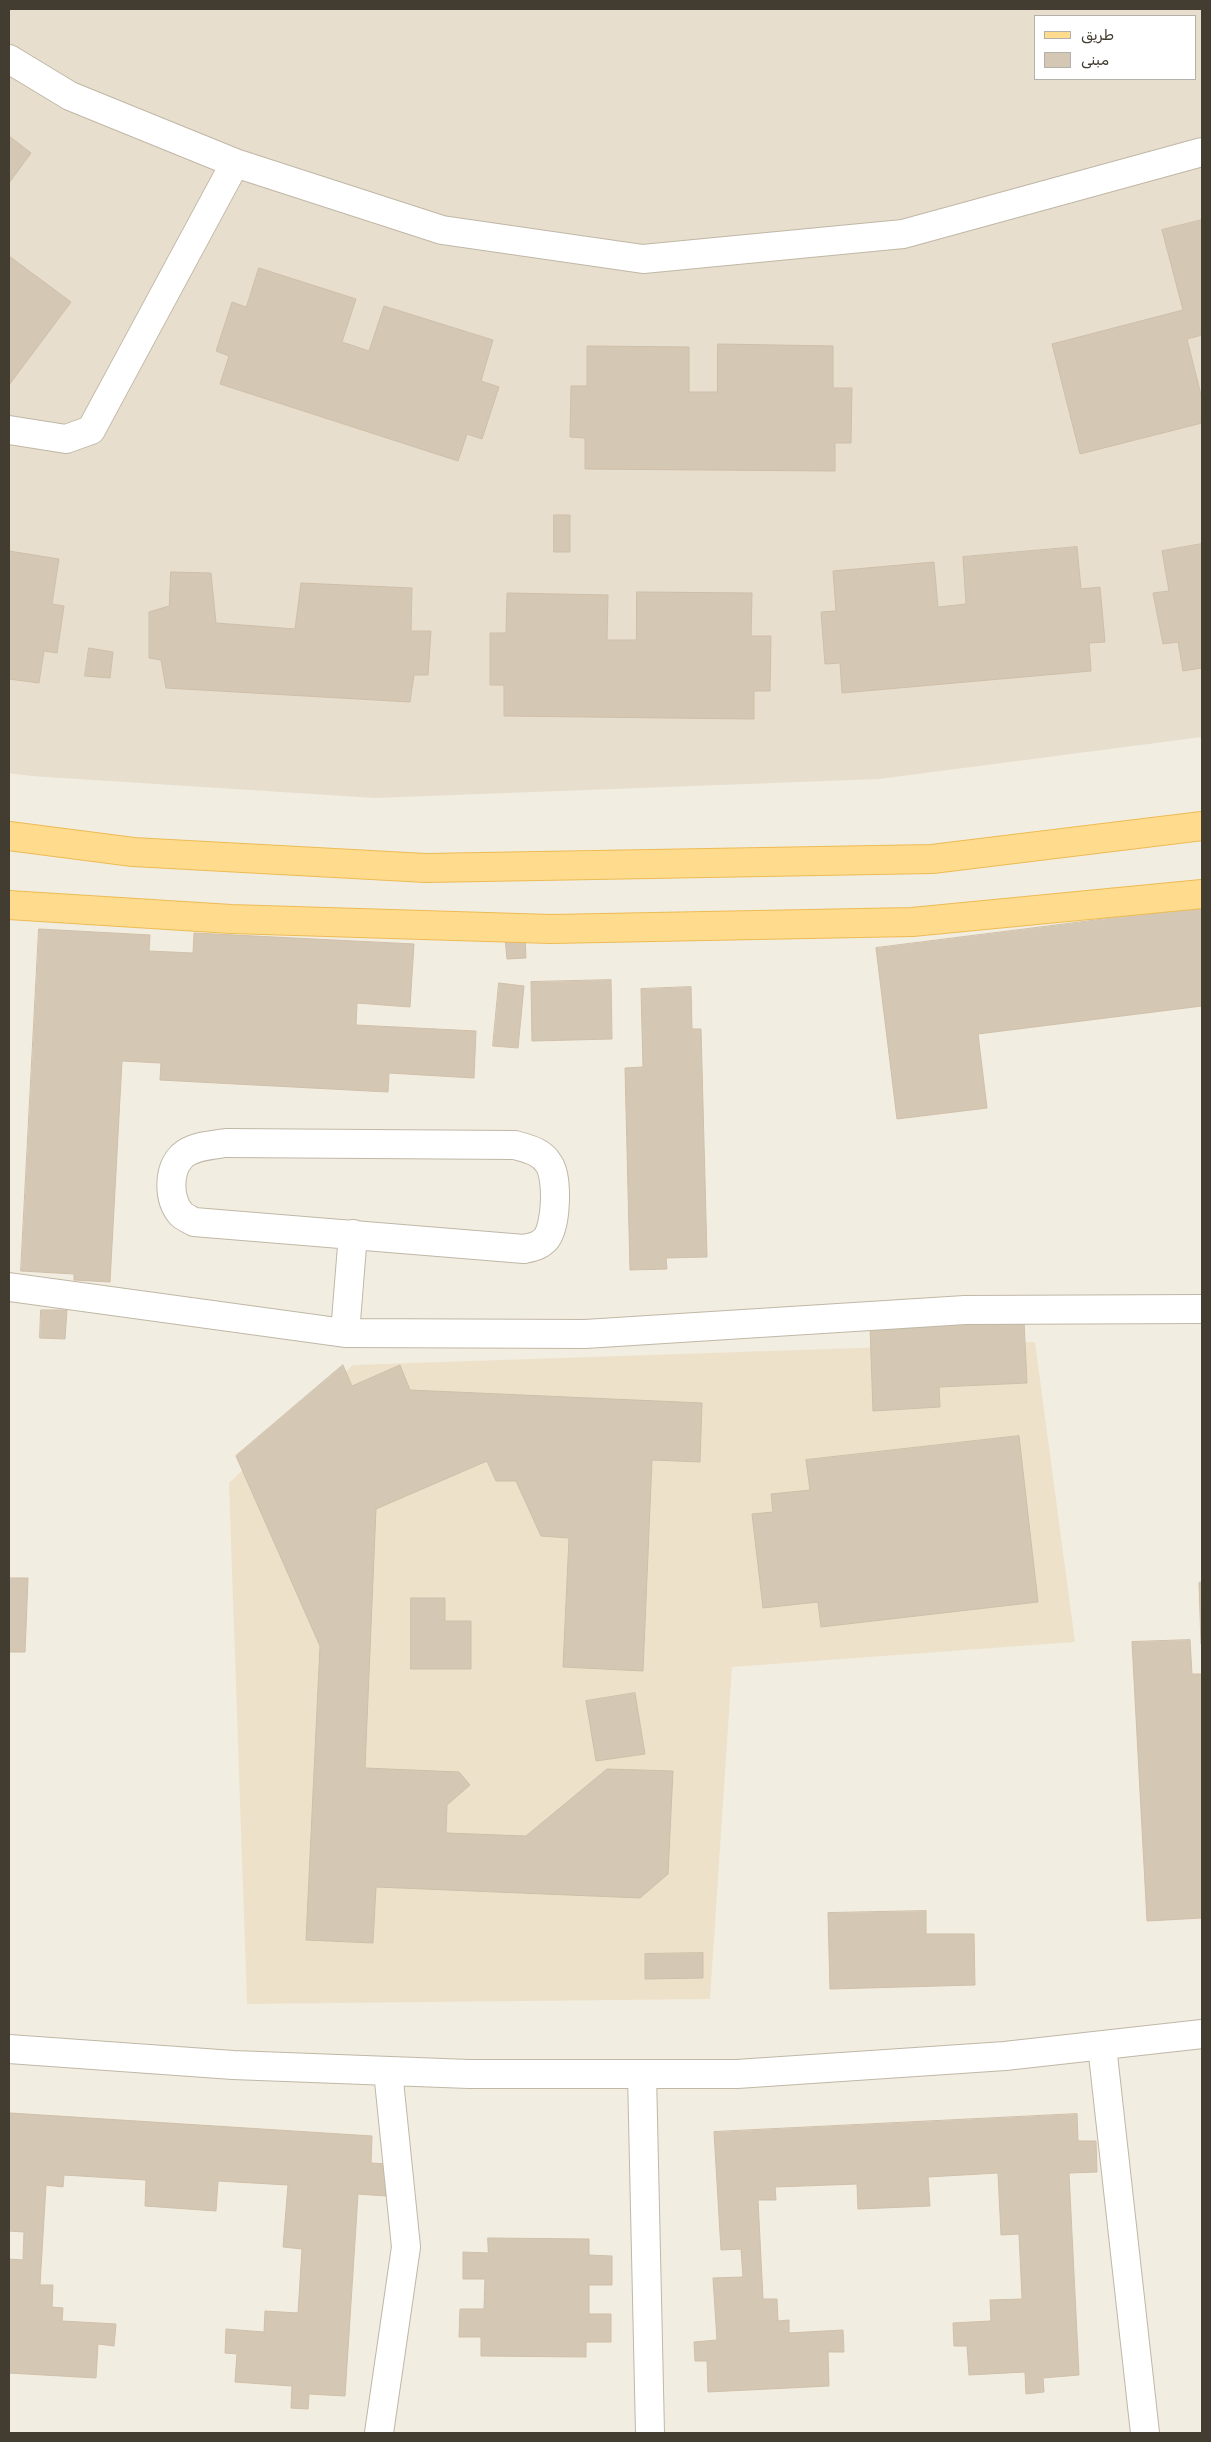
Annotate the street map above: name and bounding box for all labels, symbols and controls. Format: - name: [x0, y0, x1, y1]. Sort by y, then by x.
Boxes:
- legend: [1034, 15, 1196, 80]
- text: طريق: [1081, 26, 1114, 44]
- text: مبنى: [1081, 51, 1109, 69]

